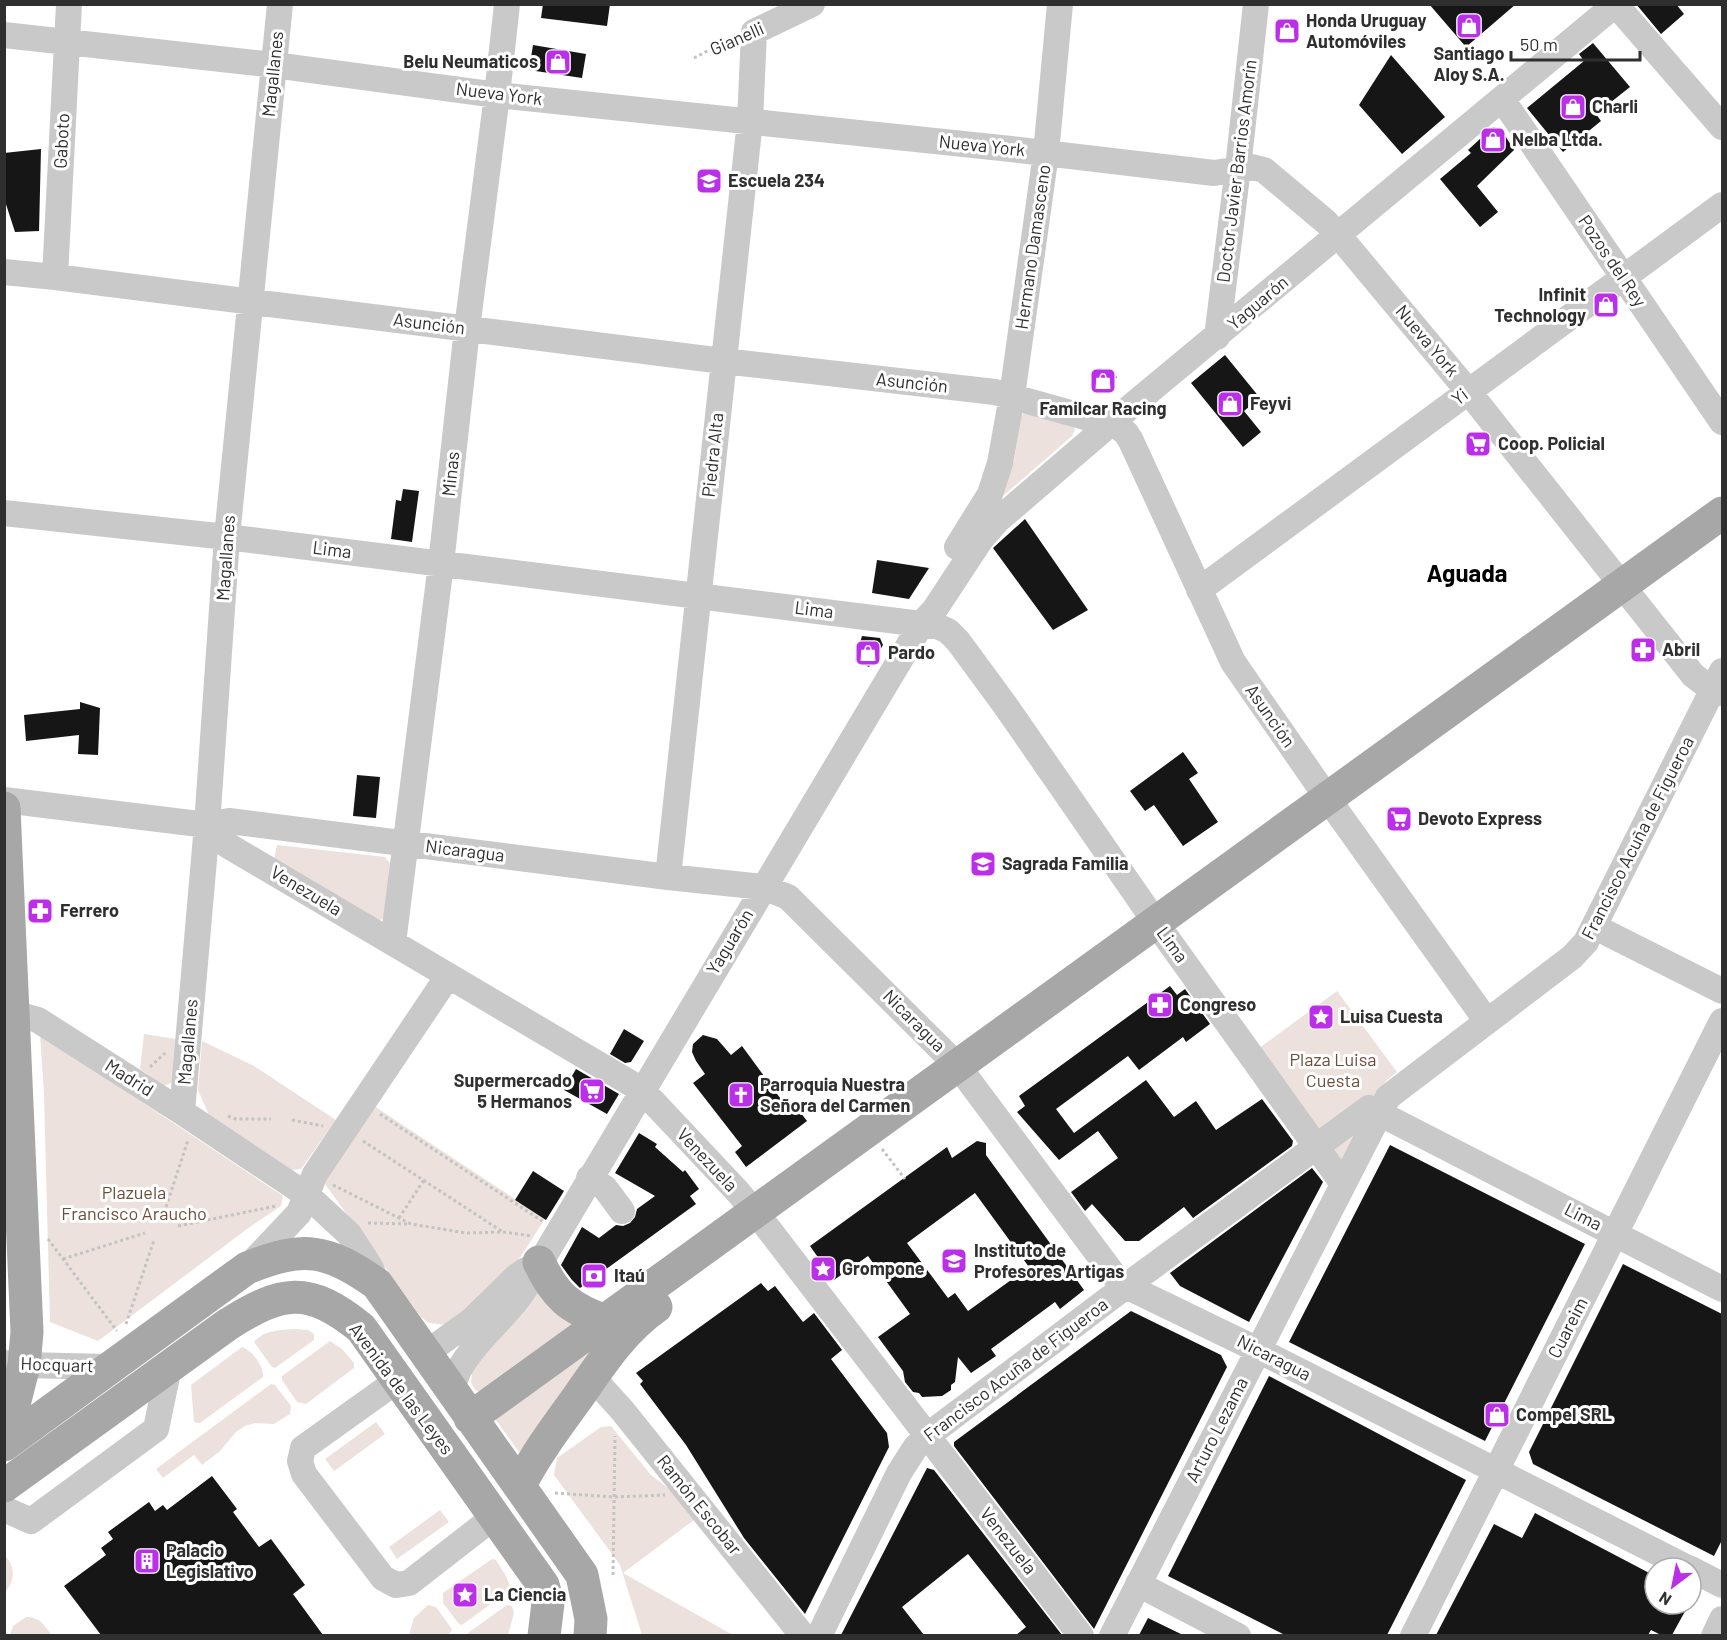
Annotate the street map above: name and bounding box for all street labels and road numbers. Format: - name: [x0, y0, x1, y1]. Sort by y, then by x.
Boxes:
- street label: Gianelli: [706, 16, 767, 60]
- street label: Magallanes: [257, 30, 287, 118]
- street label: Doctor Javier Barrios Amorín: [1211, 58, 1261, 284]
- street label: Nueva York: [455, 77, 544, 109]
- street label: Gaboto: [49, 113, 73, 169]
- street label: Nueva York: [938, 130, 1026, 160]
- street label: Hermano Damasceno: [1010, 163, 1054, 331]
- street label: Pozos del Rey: [1574, 210, 1652, 311]
- street label: Yaguarón: [1222, 270, 1292, 334]
- street label: Nueva York: [1391, 300, 1464, 381]
- street label: Asunción: [392, 308, 466, 338]
- street label: Asunción: [875, 367, 949, 397]
- street label: Yi: [1447, 383, 1472, 409]
- street label: Piedra Alta: [697, 412, 727, 498]
- street label: Minas: [437, 450, 463, 497]
- street label: Magallanes: [211, 514, 239, 602]
- street label: Lima: [311, 536, 353, 562]
- street label: Lima: [793, 596, 835, 622]
- street label: Asunción: [1241, 680, 1301, 751]
- street label: Francisco Acuña de Figueroa: [1576, 732, 1698, 943]
- street label: Nicaragua: [424, 834, 506, 866]
- street label: Venezuela: [267, 860, 346, 920]
- street label: Yaguarón: [701, 905, 757, 978]
- street label: Lima: [1152, 922, 1193, 967]
- street label: Nicaragua: [879, 984, 951, 1056]
- street label: Magallanes: [172, 998, 202, 1086]
- street label: Madrid: [101, 1054, 158, 1100]
- street label: Venezuela: [673, 1123, 743, 1196]
- street label: Lima: [1561, 1197, 1606, 1235]
- street label: Francisco Acuña de Figueroa: [919, 1293, 1112, 1446]
- street label: Cuareim: [1542, 1293, 1592, 1362]
- street label: Avenida de las Leyes: [345, 1318, 459, 1459]
- street label: Nicaragua: [1234, 1329, 1315, 1385]
- street label: Hocquart: [20, 1352, 94, 1376]
- street label: Arturo Lezama: [1180, 1373, 1252, 1486]
- street label: Ramón Escobar: [653, 1450, 747, 1559]
- street label: Venezuela: [976, 1502, 1042, 1578]

